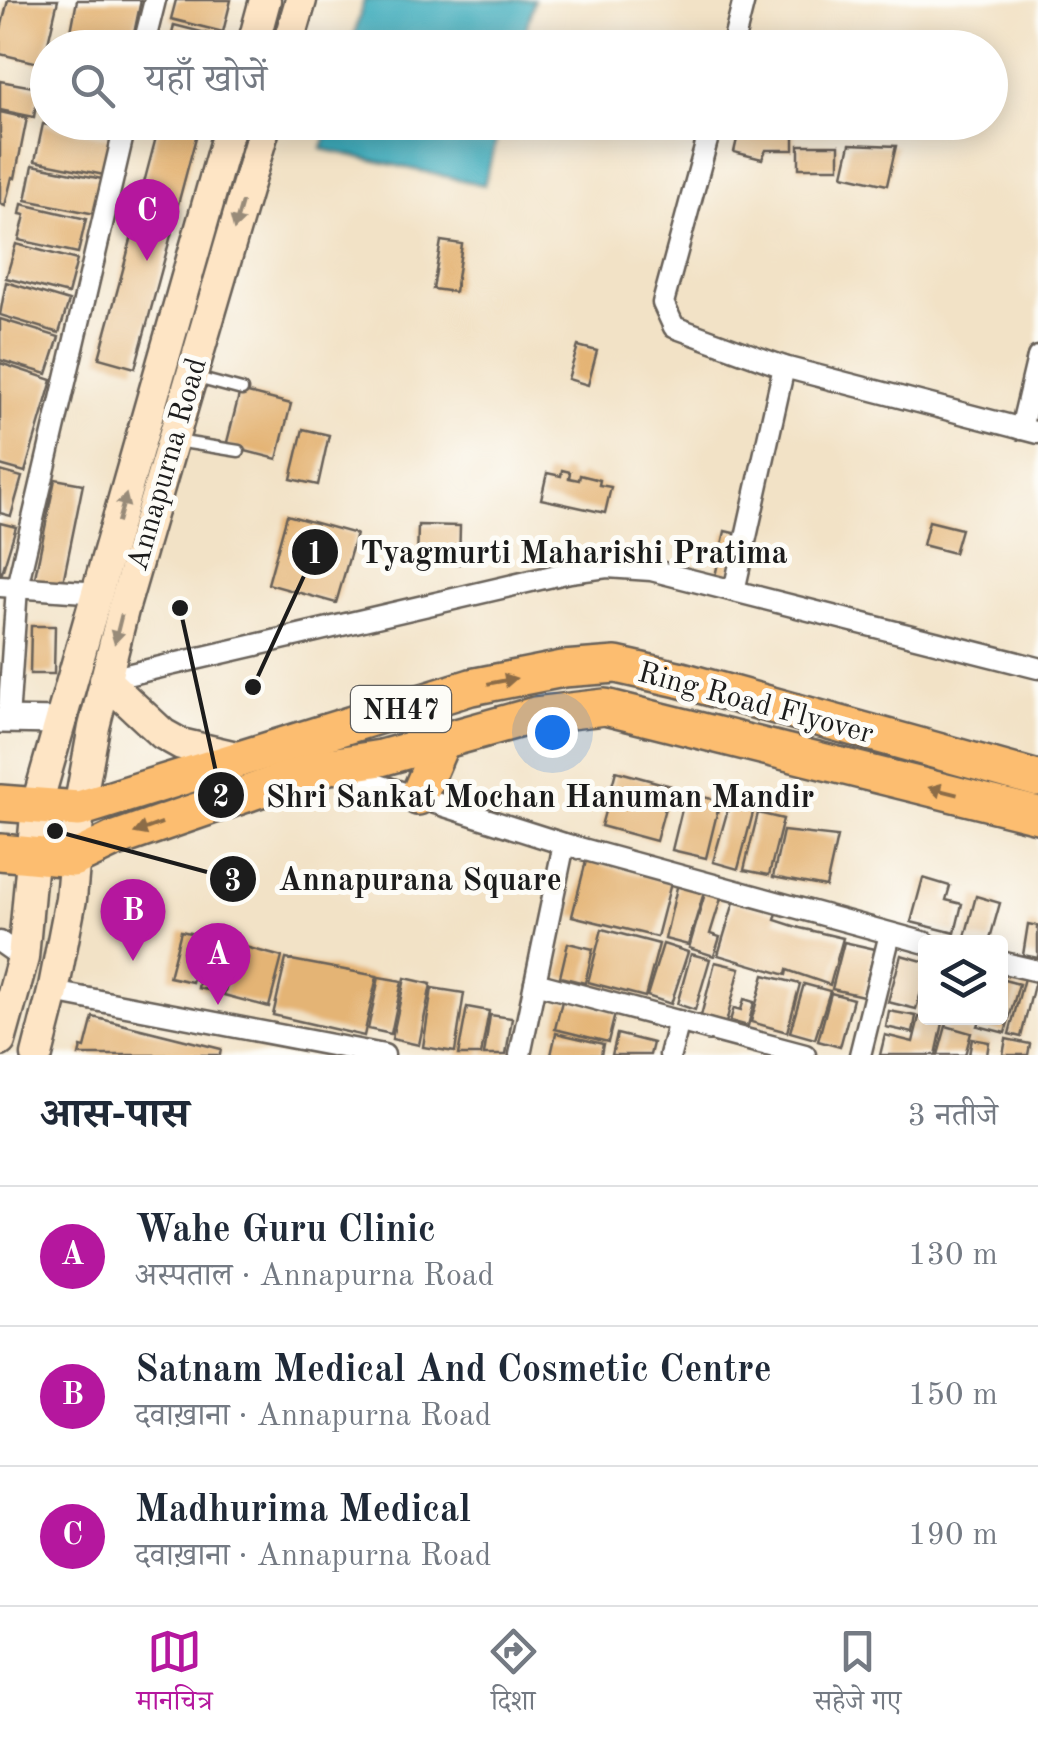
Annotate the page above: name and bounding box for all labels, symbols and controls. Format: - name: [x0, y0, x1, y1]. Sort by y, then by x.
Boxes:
- search box: [30, 30, 1008, 140]
- icon: search: [65, 58, 120, 113]
- text: यहाँ खोजें: [145, 62, 267, 100]
- pin: C: [114, 178, 180, 261]
- one-way arrow: [230, 201, 245, 232]
- street label: Annapurna Road: [123, 355, 213, 575]
- one-way arrow: [115, 493, 131, 524]
- callout: Tyagmurti Maharishi Pratima: [290, 521, 807, 583]
- text: Tyagmurti Maharishi Pratima: [360, 539, 788, 571]
- text: 1: [306, 540, 324, 570]
- one-way arrow: [110, 614, 126, 645]
- street label: Ring Road Flyover: [634, 658, 877, 750]
- one-way arrow: [487, 673, 518, 689]
- road number: NH47: [351, 686, 451, 732]
- your location: [527, 707, 578, 758]
- callout: Shri Sankat Mochan Hanuman Mandir: [196, 764, 835, 826]
- text: 2: [212, 783, 230, 813]
- text: Shri Sankat Mochan Hanuman Mandir: [266, 783, 815, 815]
- one-way arrow: [927, 783, 958, 799]
- one-way arrow: [132, 821, 162, 836]
- callout: Annapurana Square: [208, 848, 582, 910]
- text: Annapurana Square: [278, 866, 562, 898]
- text: 3: [224, 867, 242, 897]
- pin: B: [100, 878, 166, 961]
- pin: A: [186, 922, 250, 1005]
- map controls: [918, 935, 1008, 1025]
- button: layers: [918, 935, 1008, 1025]
- text: आस-पास: [40, 1095, 189, 1137]
- text: 3 नतीजे: [908, 1101, 998, 1133]
- text: Wahe Guru Clinic: [135, 1212, 436, 1250]
- text: A: [60, 1240, 85, 1272]
- text: 130 m: [908, 1240, 998, 1272]
- text: अस्पताल · Annapurna Road: [135, 1261, 494, 1293]
- text: Satnam Medical And Cosmetic Centre: [135, 1352, 772, 1390]
- text: B: [61, 1380, 84, 1412]
- text: 150 m: [908, 1380, 998, 1412]
- text: दवाख़ाना · Annapurna Road: [135, 1401, 491, 1433]
- text: Madhurima Medical: [135, 1492, 471, 1530]
- text: C: [62, 1520, 83, 1552]
- text: 190 m: [908, 1520, 998, 1552]
- text: दवाख़ाना · Annapurna Road: [135, 1541, 491, 1573]
- tab: मानचित्र: [137, 1624, 213, 1728]
- tab: दिशा: [486, 1624, 541, 1728]
- tab: सहेजे गए: [814, 1624, 901, 1728]

